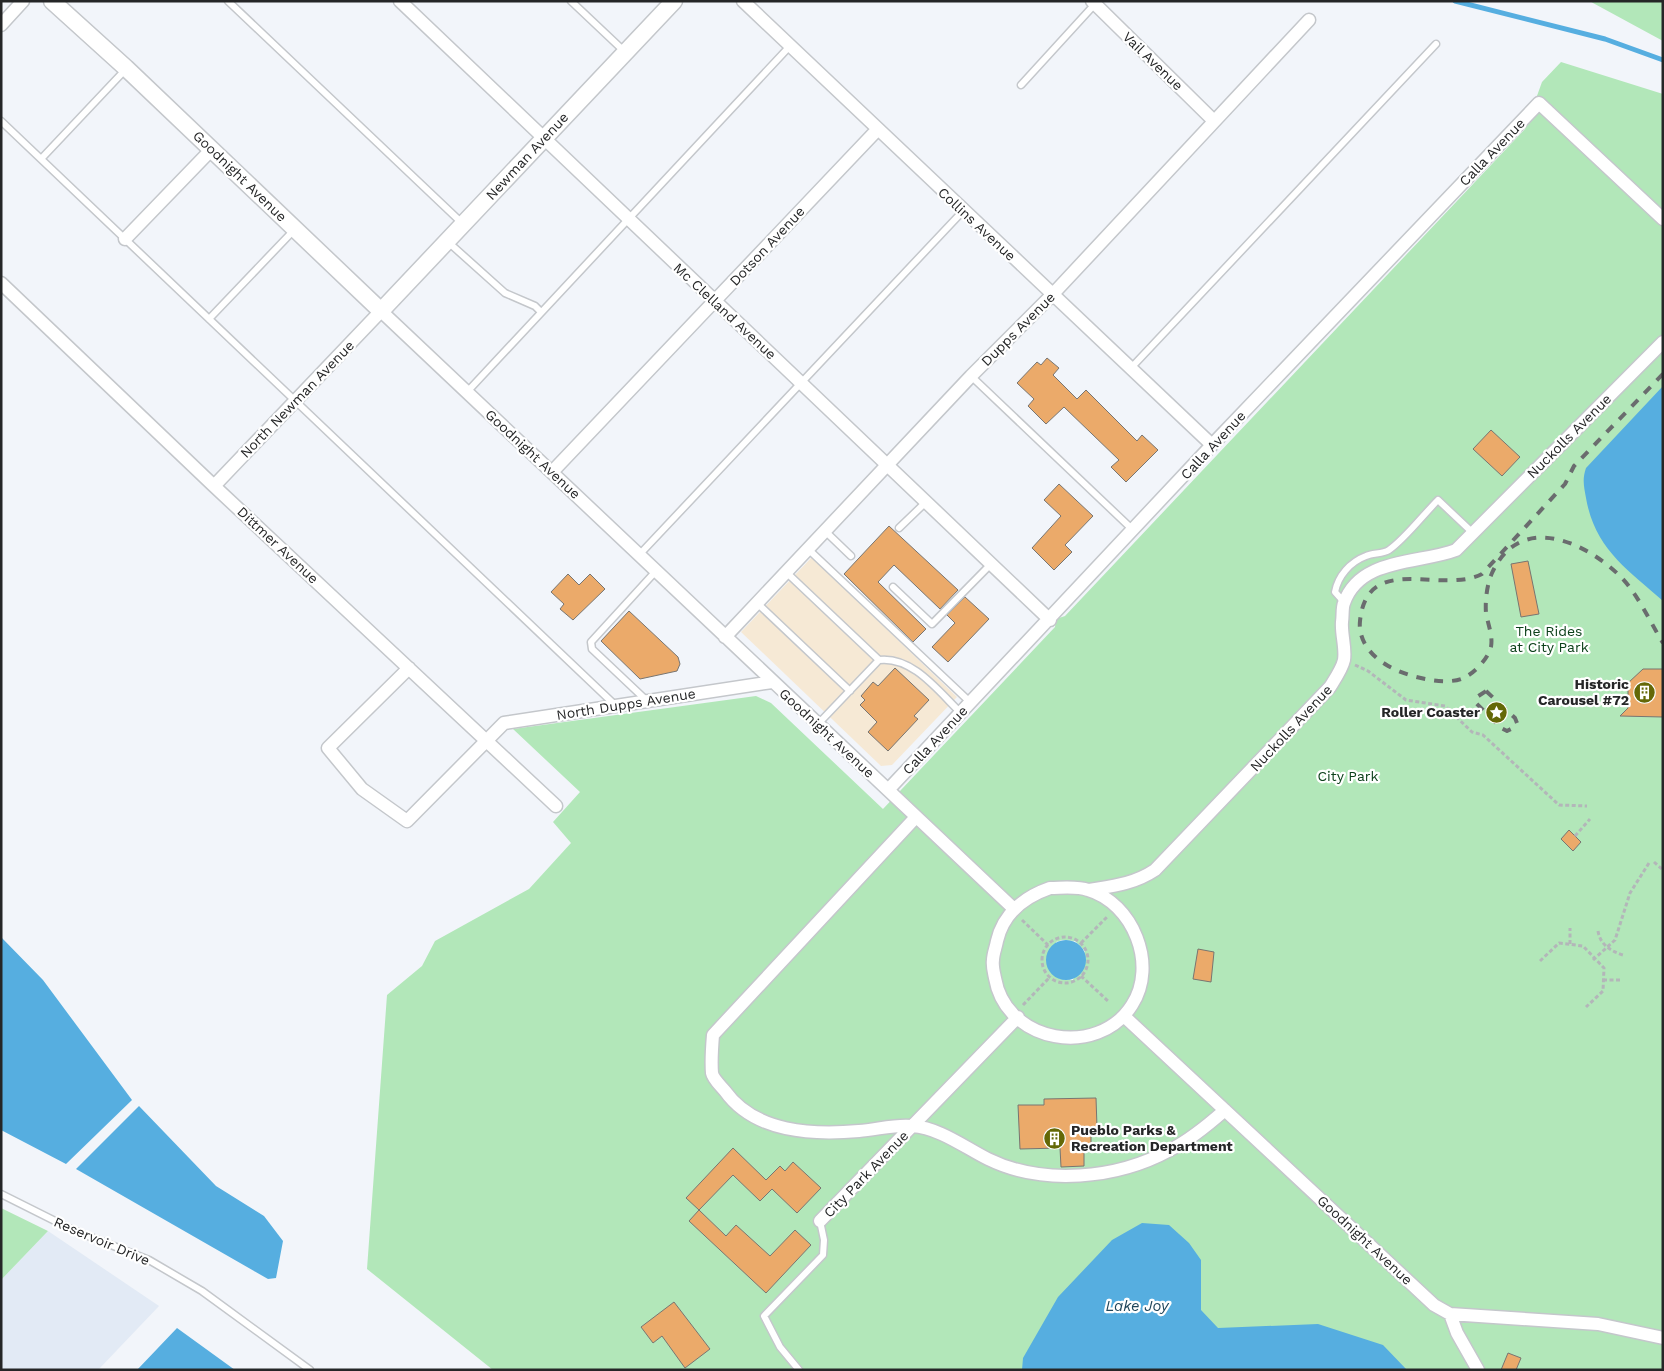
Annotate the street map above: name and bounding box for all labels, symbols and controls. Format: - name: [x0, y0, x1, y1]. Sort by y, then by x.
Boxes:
- street label: Vail Avenue: [1120, 28, 1186, 94]
- street label: Newman Avenue: [482, 109, 572, 203]
- street label: Calla Avenue: [1456, 115, 1528, 189]
- street label: Goodnight Avenue: [190, 127, 290, 225]
- street label: Collins Avenue: [935, 184, 1019, 264]
- street label: Dotson Avenue: [726, 203, 808, 289]
- street label: Mc Clelland Avenue: [671, 259, 779, 363]
- street label: Dupps Avenue: [978, 289, 1058, 369]
- street label: North Newman Avenue: [237, 337, 357, 461]
- street label: Nuckolls Avenue: [1524, 391, 1614, 481]
- street label: Goodnight Avenue: [482, 406, 584, 502]
- street label: Calla Avenue: [1177, 408, 1249, 482]
- street label: Dittmer Avenue: [234, 503, 322, 587]
- park label: The Rides at City Park: [1509, 623, 1589, 655]
- place label: Historic Carousel #72: [1538, 676, 1629, 708]
- building icon: Historic Carousel #72: [1633, 680, 1657, 704]
- street label: Nuckolls Avenue: [1247, 681, 1335, 775]
- street label: North Dupps Avenue: [555, 685, 697, 723]
- street label: Goodnight Avenue: [776, 685, 878, 781]
- place icon: Roller Coaster: [1484, 700, 1508, 724]
- street label: Calla Avenue: [899, 703, 971, 777]
- place label: Roller Coaster: [1381, 704, 1480, 720]
- park label: City Park: [1318, 768, 1379, 784]
- place label: Pueblo Parks & Recreation Department: [1071, 1122, 1233, 1154]
- building icon: Pueblo Parks & Recreation Department: [1043, 1126, 1067, 1150]
- street label: City Park Avenue: [821, 1127, 911, 1221]
- street label: Goodnight Avenue: [1314, 1192, 1416, 1288]
- street label: Reservoir Drive: [52, 1214, 152, 1268]
- water label: Lake Joy: [1105, 1297, 1170, 1315]

